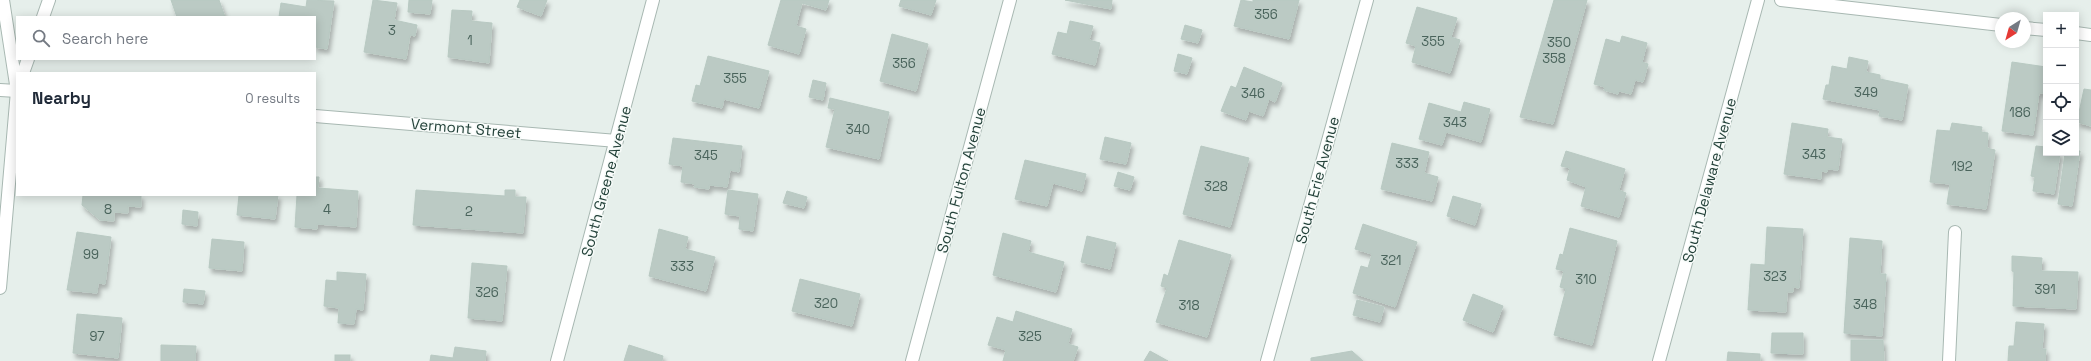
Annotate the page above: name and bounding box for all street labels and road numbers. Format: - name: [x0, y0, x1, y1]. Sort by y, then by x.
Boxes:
- street label: South Delaware Avenue: [1678, 95, 1740, 265]
- street label: South Greene Avenue: [577, 103, 635, 258]
- street label: South Fulton Avenue: [932, 105, 990, 255]
- street label: Vermont Street: [410, 114, 522, 142]
- street label: South Erie Avenue: [1291, 114, 1343, 246]

